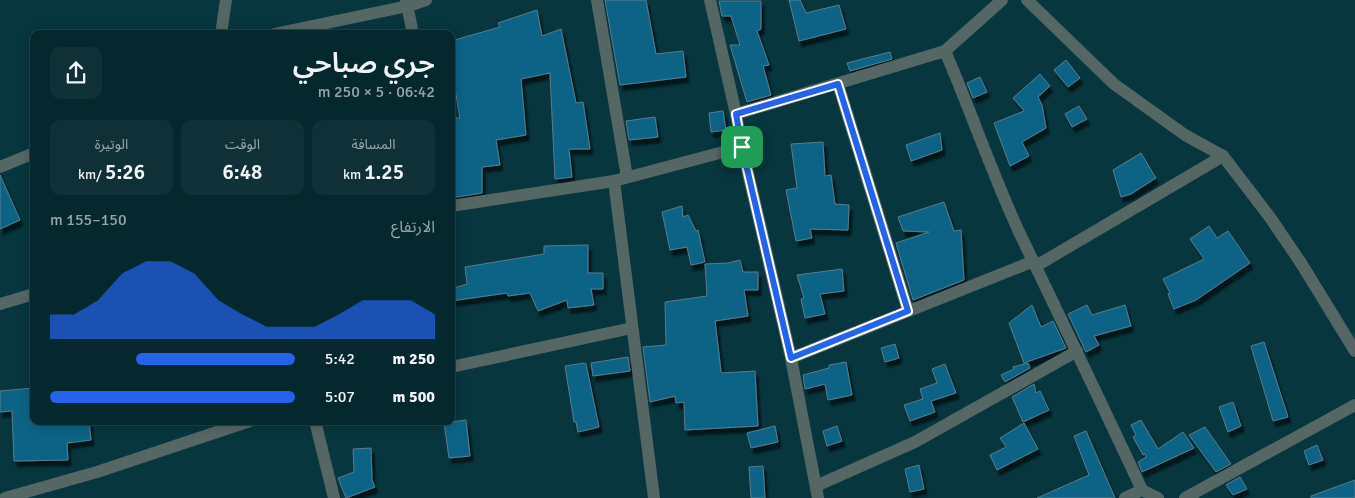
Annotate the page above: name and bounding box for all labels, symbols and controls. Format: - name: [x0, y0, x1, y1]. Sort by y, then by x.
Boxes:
- text: جري صباحي: [293, 46, 435, 80]
- button: share: [50, 47, 102, 99]
- text: 06:42 · 5 × 250 m: [318, 82, 435, 102]
- pin: [721, 126, 763, 168]
- icon: arrive: [728, 133, 756, 161]
- text: الوتيرة: [95, 136, 128, 153]
- text: الوقت: [225, 136, 260, 153]
- text: المسافة: [351, 136, 396, 153]
- text: 5:26: [105, 159, 145, 185]
- text: 6:48: [223, 159, 262, 185]
- text: 1.25: [364, 159, 404, 185]
- text: /km: [78, 166, 105, 183]
- text: km: [343, 166, 364, 183]
- text: 150–155 m: [50, 210, 127, 230]
- text: الارتفاع: [391, 217, 435, 237]
- text: 5:42: [325, 349, 355, 369]
- text: 250 m: [393, 349, 435, 369]
- text: 5:07: [325, 387, 355, 407]
- text: 500 m: [393, 387, 435, 407]

